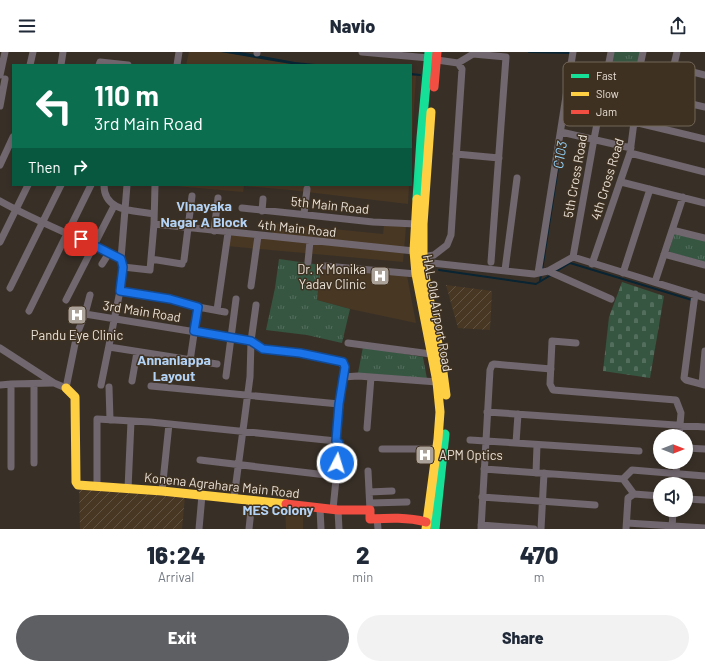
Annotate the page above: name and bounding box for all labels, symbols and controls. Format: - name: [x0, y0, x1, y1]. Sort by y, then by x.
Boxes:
- icon: menu: [16, 15, 38, 37]
- text: Navio: [330, 15, 375, 37]
- icon: share: [667, 15, 689, 37]
- legend: [563, 62, 695, 126]
- text: Fast: [596, 69, 617, 82]
- text: 110 m: [94, 78, 159, 112]
- icon: left: [28, 80, 80, 132]
- text: Slow: [596, 87, 619, 100]
- text: Jam: [596, 105, 617, 118]
- text: 3rd Main Road: [94, 112, 203, 134]
- street label: 5th Cross Road: [560, 133, 590, 219]
- street label: 4th Cross Road: [587, 136, 627, 222]
- water label: C103: [549, 140, 570, 170]
- icon: right: [69, 156, 91, 178]
- text: Then: [28, 158, 61, 176]
- street label: 5th Main Road: [290, 193, 370, 217]
- district label: Vinayaka Nagar A Block: [160, 197, 248, 230]
- street label: 4th Main Road: [257, 216, 337, 240]
- pin: [64, 222, 98, 256]
- icon: arrive: [70, 228, 92, 250]
- street label: HAL Old Airport Road: [420, 253, 456, 373]
- place label: Dr. K Monika Yadav Clinic: [297, 261, 366, 292]
- hospital icon: Dr. K Monika Yadav Clinic: [369, 265, 391, 287]
- street label: 3rd Main Road: [102, 297, 182, 325]
- hospital icon: Pandu Eye Clinic: [66, 304, 88, 326]
- place label: Pandu Eye Clinic: [31, 327, 123, 343]
- district label: Annaniappa Layout: [137, 351, 211, 384]
- north arrow: [653, 429, 693, 469]
- map controls: [653, 429, 693, 517]
- position arrow: [316, 442, 358, 484]
- hospital icon: APM Optics: [414, 444, 436, 466]
- place label: APM Optics: [439, 447, 503, 463]
- street label: Konena Agrahara Main Road: [144, 469, 300, 501]
- button: sound: [653, 477, 693, 517]
- district label: MES Colony: [242, 501, 314, 518]
- text: 16:24: [147, 540, 206, 569]
- text: 2: [356, 540, 370, 569]
- text: 470: [520, 540, 558, 569]
- text: Arrival: [158, 569, 194, 585]
- text: min: [352, 569, 373, 585]
- text: m: [534, 569, 544, 585]
- button: Exit: [16, 615, 349, 661]
- button: Share: [357, 615, 689, 661]

